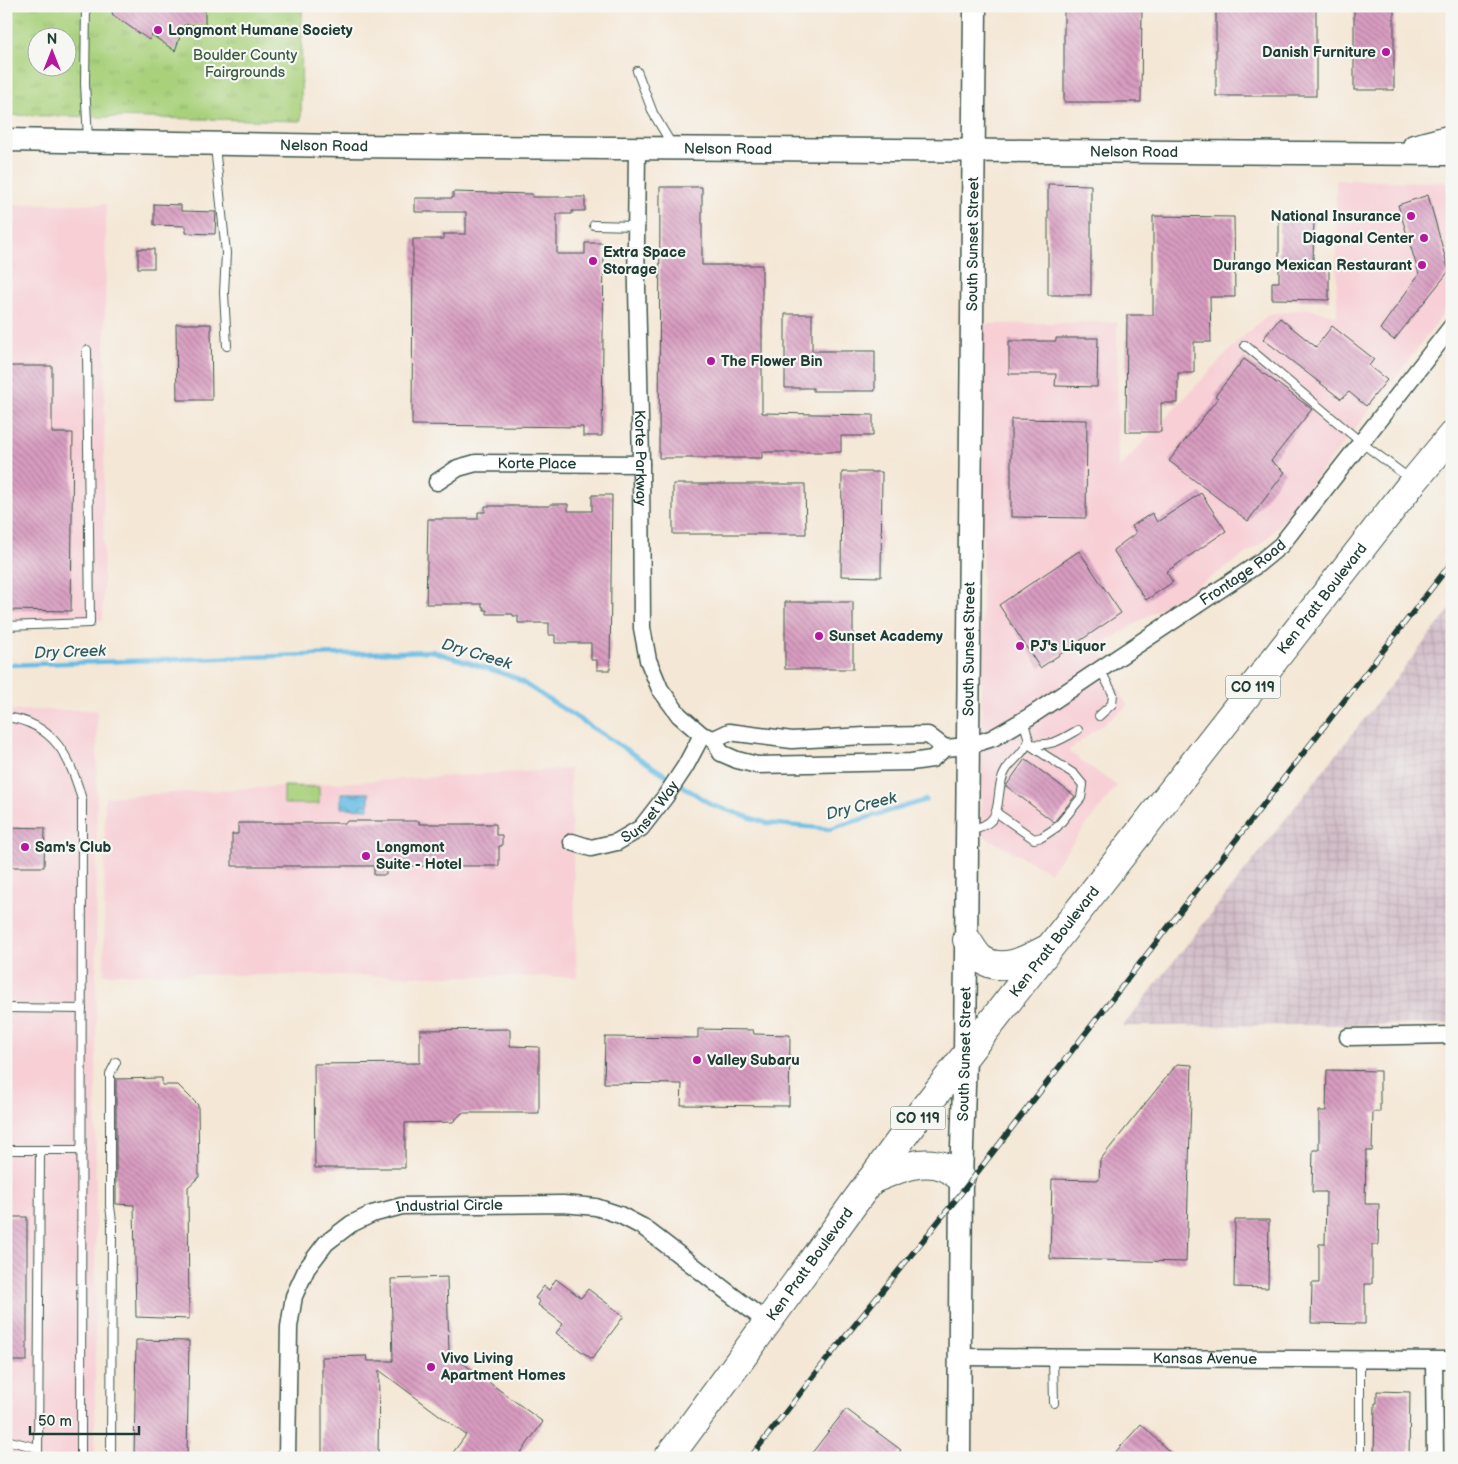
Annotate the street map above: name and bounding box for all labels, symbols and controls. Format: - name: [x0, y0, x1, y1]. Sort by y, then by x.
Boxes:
- place label: Longmont Humane Society: [168, 21, 353, 40]
- marker: Longmont Humane Society: [152, 24, 164, 36]
- north arrow: [28, 28, 78, 78]
- text: N: [47, 31, 57, 48]
- place label: Danish Furniture: [1262, 43, 1376, 62]
- park label: Boulder County Fairgrounds: [193, 46, 297, 82]
- marker: Danish Furniture: [1380, 46, 1392, 58]
- street label: Nelson Road: [280, 136, 368, 156]
- street label: Nelson Road: [684, 139, 772, 159]
- street label: Nelson Road: [1090, 142, 1178, 162]
- street label: South Sunset Street: [963, 176, 983, 311]
- place label: National Insurance: [1270, 207, 1401, 226]
- marker: National Insurance: [1405, 210, 1417, 222]
- place label: Diagonal Center: [1302, 229, 1415, 248]
- marker: Diagonal Center: [1418, 232, 1430, 244]
- place label: Extra Space Storage: [603, 243, 686, 279]
- marker: Extra Space Storage: [587, 255, 599, 267]
- place label: Durango Mexican Restaurant: [1213, 256, 1412, 275]
- marker: Durango Mexican Restaurant: [1416, 259, 1428, 271]
- place label: The Flower Bin: [721, 352, 823, 371]
- marker: The Flower Bin: [705, 355, 717, 367]
- street label: Korte Parkway: [630, 410, 650, 506]
- street label: Korte Place: [498, 454, 577, 474]
- street label: Frontage Road: [1196, 536, 1290, 610]
- street label: Ken Pratt Boulevard: [1273, 540, 1372, 658]
- street label: South Sunset Street: [959, 581, 980, 716]
- place label: Sunset Academy: [829, 627, 943, 646]
- marker: Sunset Academy: [813, 630, 825, 642]
- water label: Dry Creek: [439, 635, 515, 674]
- place label: PJ's Liquor: [1030, 637, 1107, 656]
- marker: PJ's Liquor: [1014, 640, 1026, 652]
- water label: Dry Creek: [34, 642, 107, 663]
- road number: CO 119: [1226, 676, 1280, 699]
- street label: Sunset Way: [618, 777, 683, 848]
- water label: Dry Creek: [824, 788, 900, 824]
- place label: Sam's Club: [35, 838, 112, 857]
- place label: Longmont Suite - Hotel: [376, 838, 462, 874]
- marker: Sam's Club: [19, 841, 31, 853]
- marker: Longmont Suite - Hotel: [360, 850, 372, 862]
- street label: Ken Pratt Boulevard: [1006, 883, 1104, 1001]
- street label: South Sunset Street: [954, 986, 976, 1122]
- place label: Valley Subaru: [707, 1051, 800, 1070]
- marker: Valley Subaru: [691, 1054, 703, 1066]
- road number: CO 119: [890, 1106, 946, 1130]
- street label: Industrial Circle: [394, 1196, 503, 1217]
- street label: Ken Pratt Boulevard: [763, 1204, 858, 1325]
- place label: Vivo Living Apartment Homes: [440, 1349, 566, 1385]
- street label: Kansas Avenue: [1153, 1349, 1257, 1369]
- marker: Vivo Living Apartment Homes: [425, 1361, 437, 1373]
- scale bar: [30, 1404, 139, 1436]
- text: 50 m: [38, 1412, 72, 1431]

